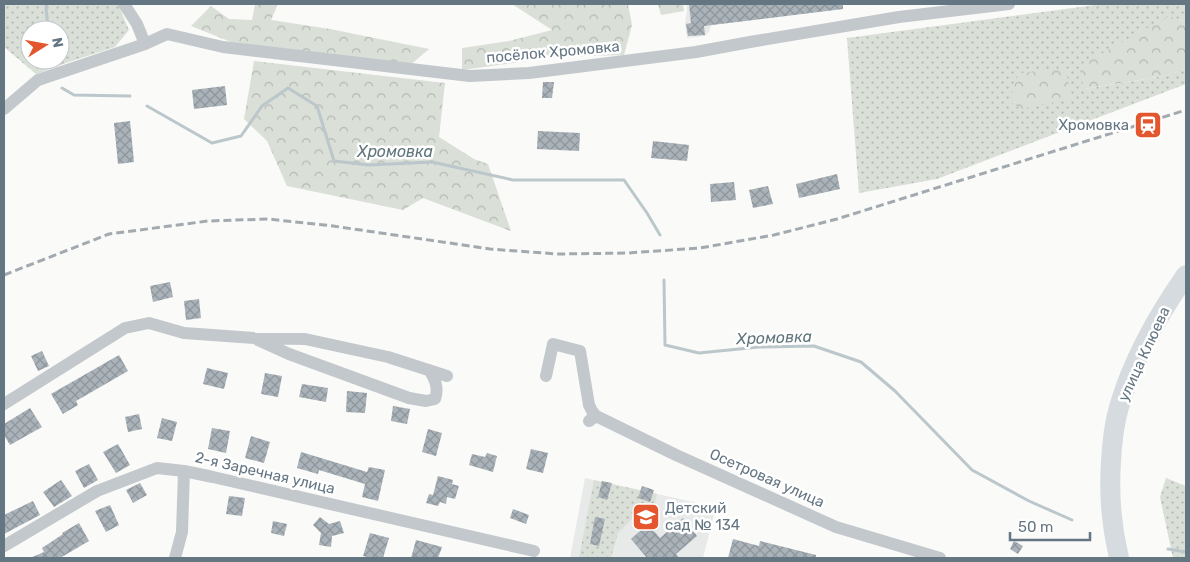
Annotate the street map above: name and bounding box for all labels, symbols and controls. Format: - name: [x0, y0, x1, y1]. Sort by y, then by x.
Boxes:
- north arrow: [20, 20, 70, 70]
- text: N: [48, 36, 67, 49]
- street label: посёлок Хромовка: [486, 37, 620, 67]
- station icon: Хромовка: [1133, 110, 1163, 140]
- place label: Хромовка: [1058, 116, 1129, 134]
- water label: Хромовка: [356, 142, 433, 161]
- street label: улица Клюева: [1114, 304, 1174, 404]
- water label: Хромовка: [735, 327, 812, 348]
- street label: Осетровая улица: [707, 445, 827, 511]
- street label: 2-я Заречная улица: [193, 448, 337, 498]
- place label: Детский сад № 134: [665, 499, 740, 534]
- school or university icon: Детский сад № 134: [631, 502, 661, 532]
- scale bar: [1010, 510, 1090, 542]
- text: 50 m: [1018, 518, 1053, 536]

